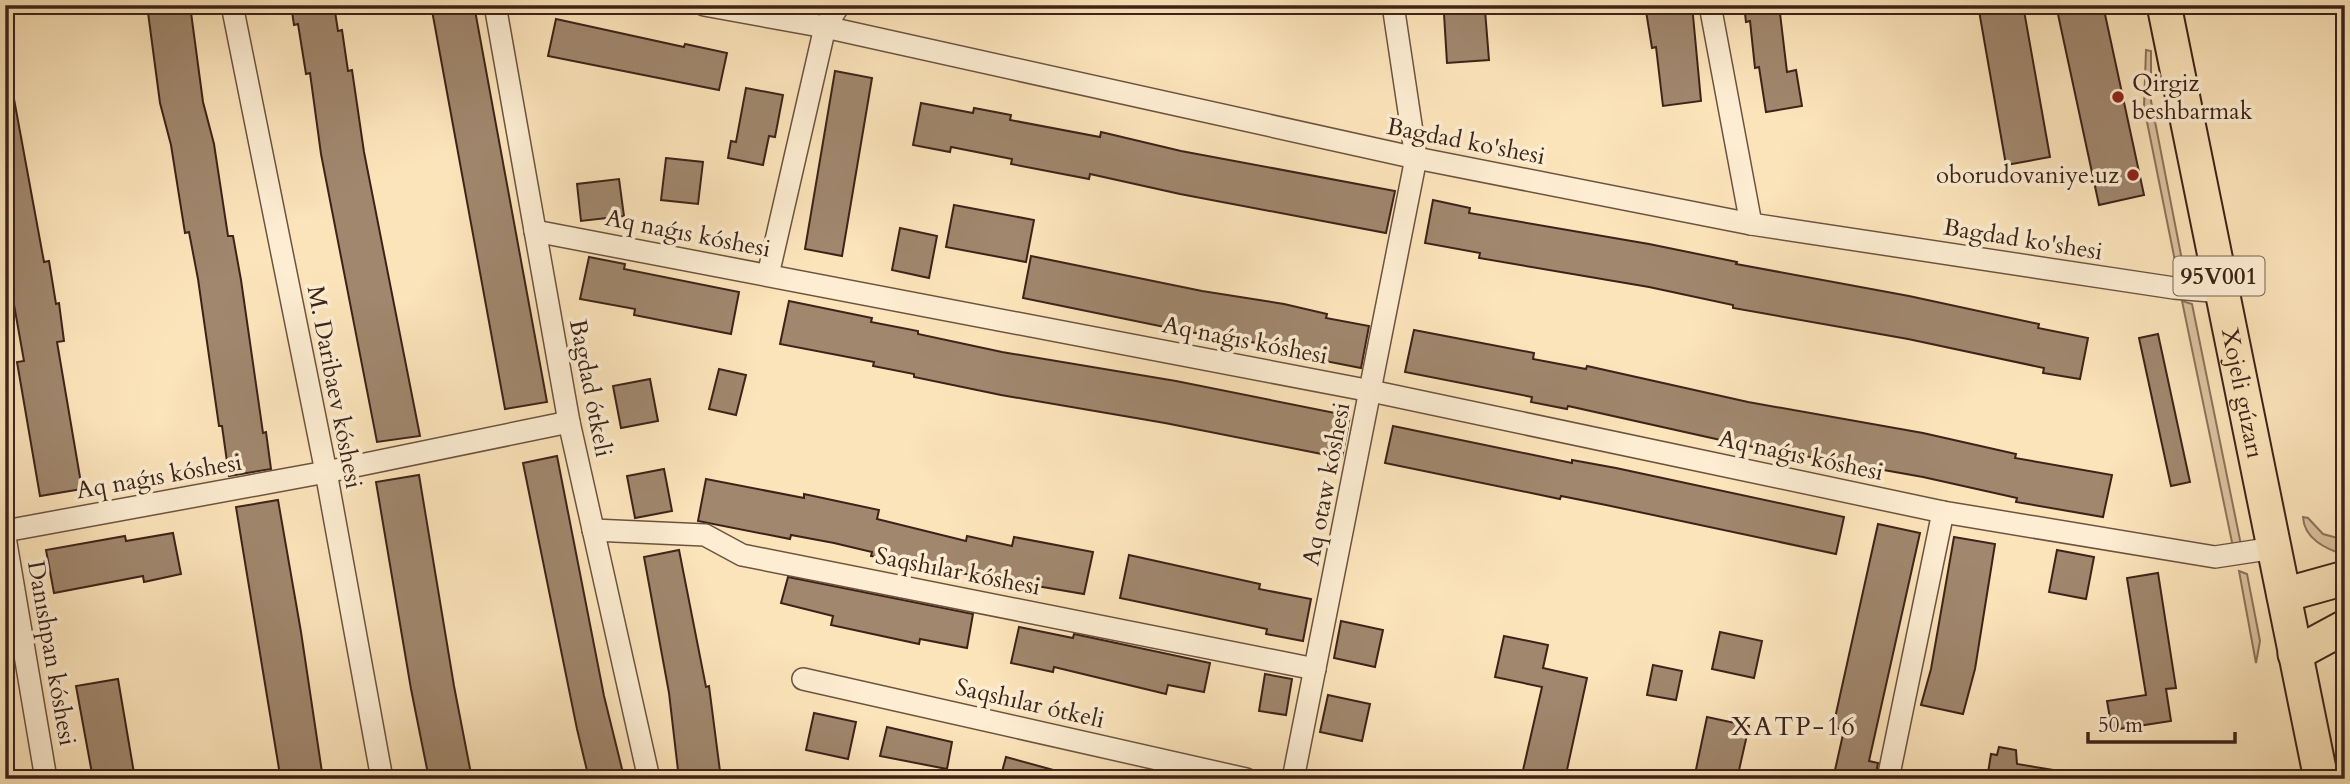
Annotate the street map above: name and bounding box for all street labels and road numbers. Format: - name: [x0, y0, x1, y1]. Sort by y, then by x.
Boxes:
- street label: Bagdad ko'shesi: [1384, 110, 1548, 173]
- street label: Aq naǵıs kóshesi: [602, 201, 774, 266]
- street label: Bagdad ko'shesi: [1941, 211, 2105, 268]
- road number: 95V001: [2174, 256, 2264, 296]
- street label: M. Daribaev kóshesi: [299, 283, 370, 492]
- street label: Aq naǵıs kóshesi: [1159, 308, 1331, 373]
- street label: Bagdad ótkeli: [561, 316, 620, 460]
- street label: Xojeli gúzarı: [2213, 325, 2272, 461]
- street label: Aq otaw kóshesi: [1294, 399, 1359, 569]
- street label: Aq naǵıs kóshesi: [1715, 422, 1887, 489]
- street label: Aq naǵıs kóshesi: [74, 446, 245, 507]
- street label: Saqshılar kóshesi: [873, 539, 1044, 604]
- street label: Danıshpan kóshesi: [19, 558, 84, 748]
- street label: Saqshılar ótkeli: [952, 670, 1108, 737]

